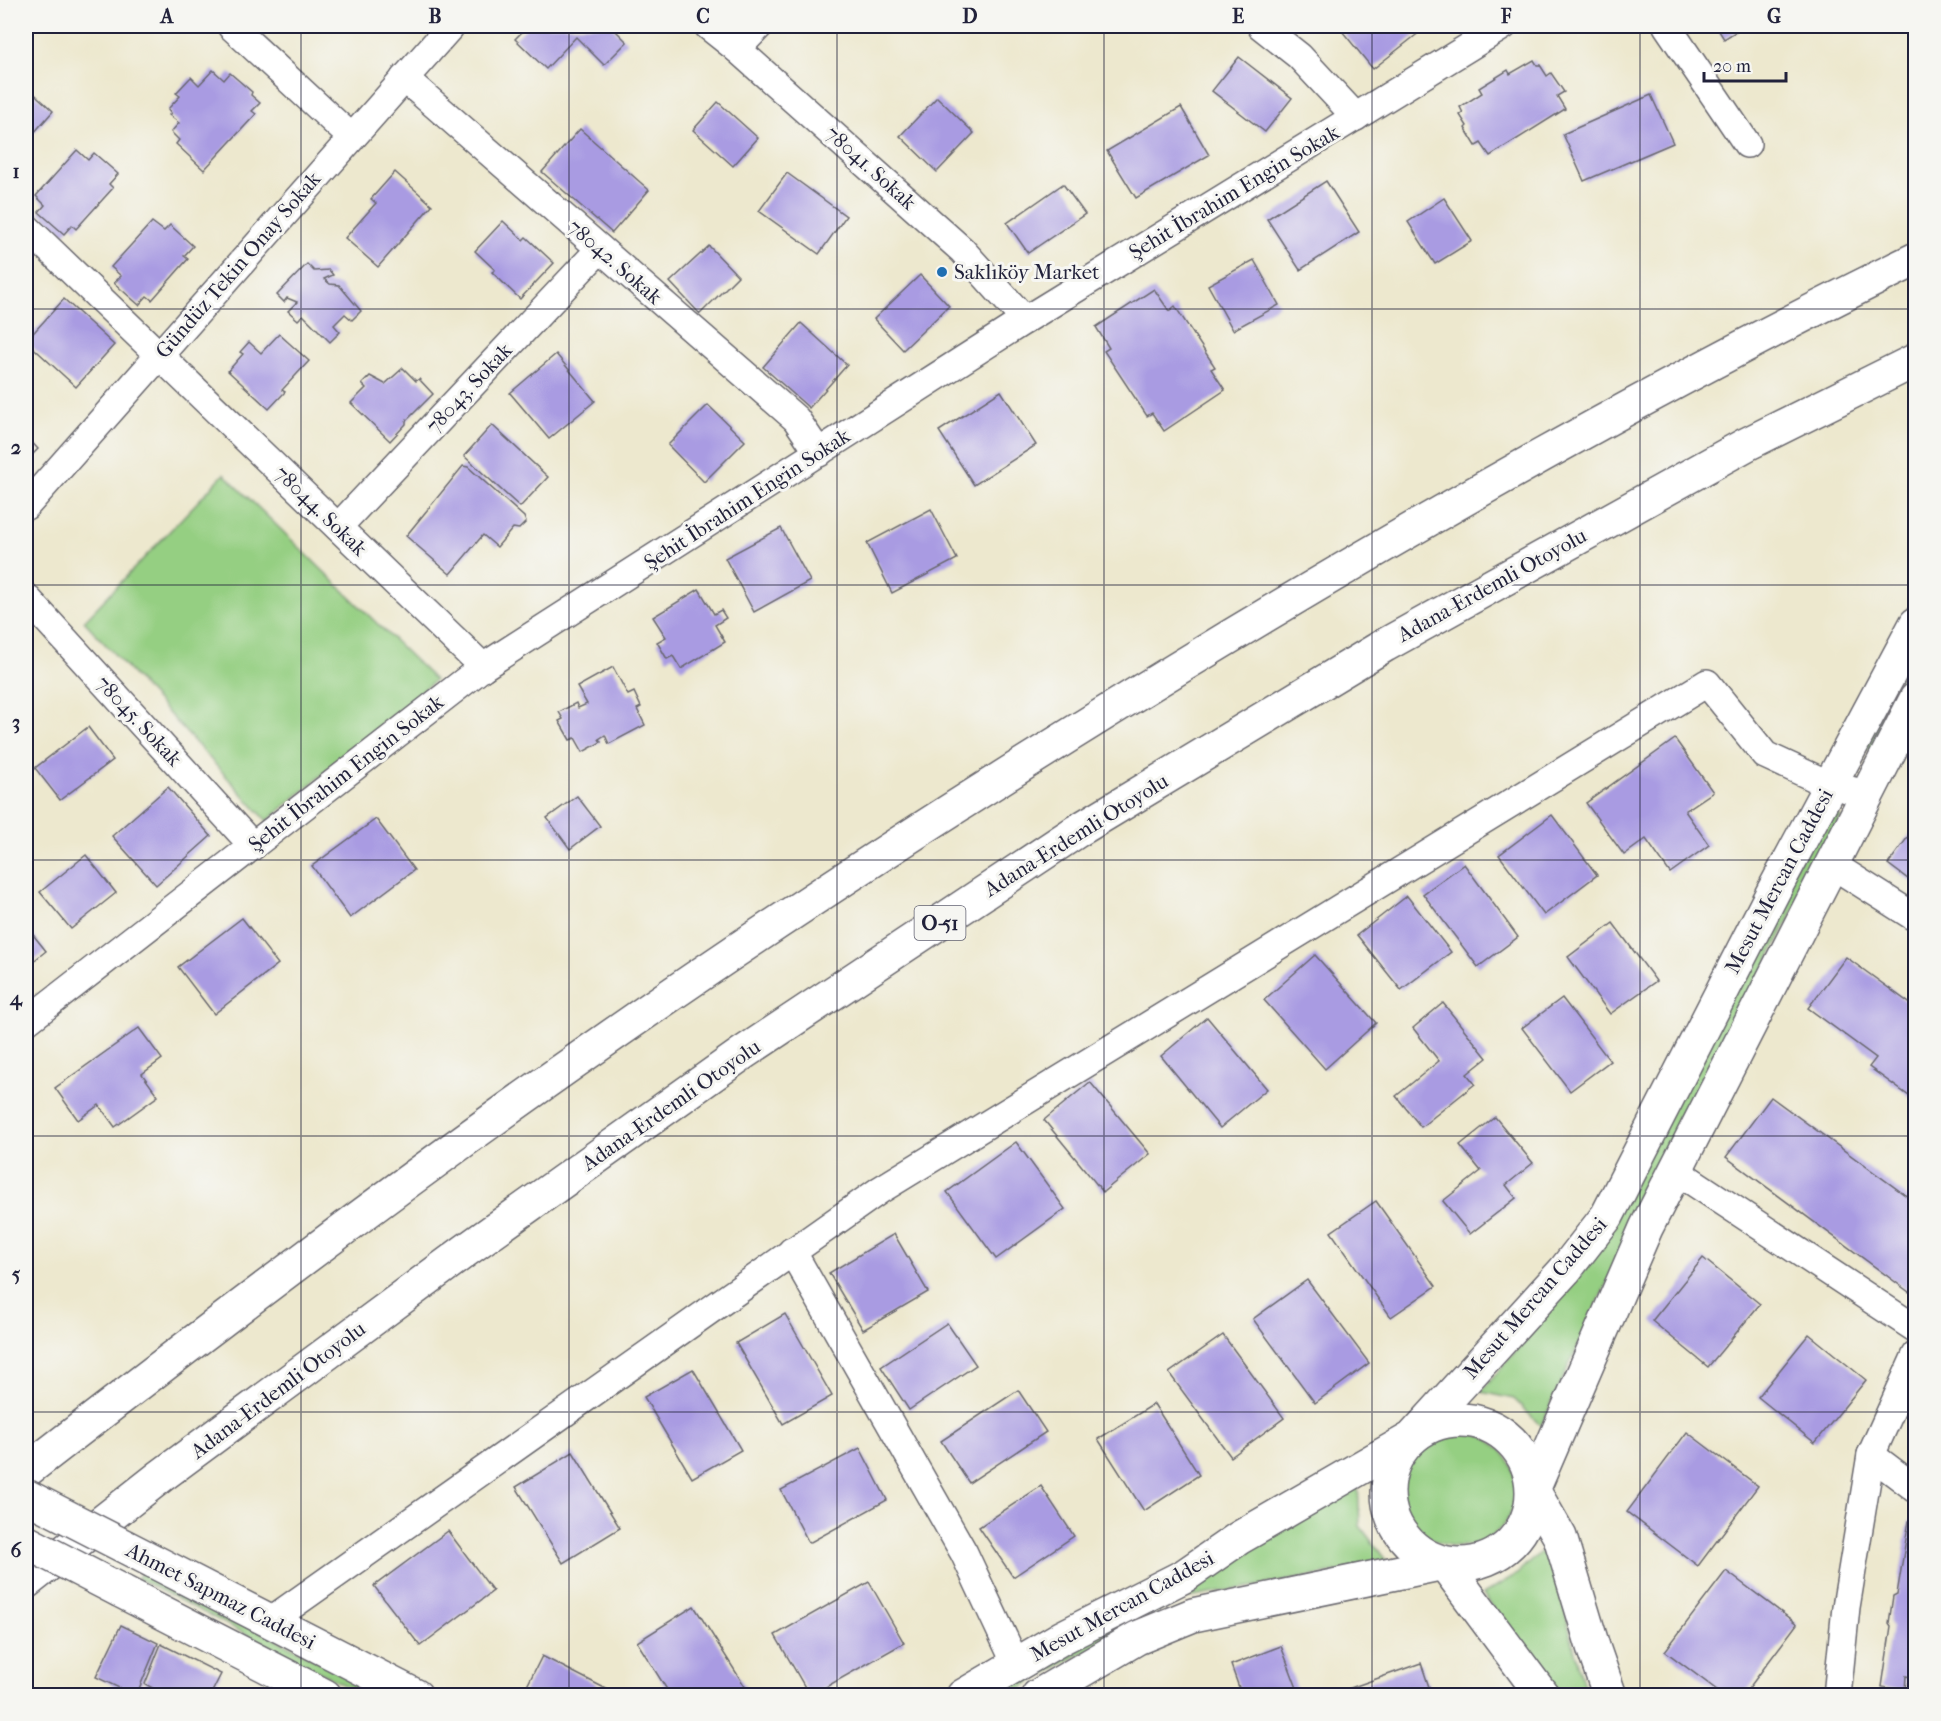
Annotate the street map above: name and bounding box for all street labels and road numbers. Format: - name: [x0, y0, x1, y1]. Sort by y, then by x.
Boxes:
- street label: Şehit İbrahim Engin Sokak: [1125, 120, 1343, 264]
- street label: 78041. Sokak: [821, 121, 921, 215]
- street label: Gündüz Tekin Onay Sokak: [151, 167, 326, 363]
- street label: 78042. Sokak: [563, 215, 667, 309]
- street label: 78043. Sokak: [421, 338, 517, 438]
- street label: Şehit İbrahim Engin Sokak: [640, 423, 855, 575]
- street label: 78044. Sokak: [270, 461, 372, 561]
- street label: Adana-Erdemli Otoyolu: [1392, 523, 1591, 647]
- street label: 78045. Sokak: [91, 671, 187, 771]
- street label: Şehit İbrahim Engin Sokak: [244, 689, 448, 857]
- street label: Adana-Erdemli Otoyolu: [979, 769, 1172, 902]
- street label: Mesut Mercan Caddesi: [1720, 784, 1838, 978]
- road number: O-51: [914, 906, 966, 940]
- street label: Adana-Erdemli Otoyolu: [576, 1034, 765, 1176]
- street label: Mesut Mercan Caddesi: [1458, 1212, 1612, 1384]
- street label: Adana-Erdemli Otoyolu: [185, 1316, 370, 1464]
- street label: Ahmet Sapmaz Caddesi: [122, 1537, 320, 1654]
- street label: Mesut Mercan Caddesi: [1026, 1546, 1218, 1666]

